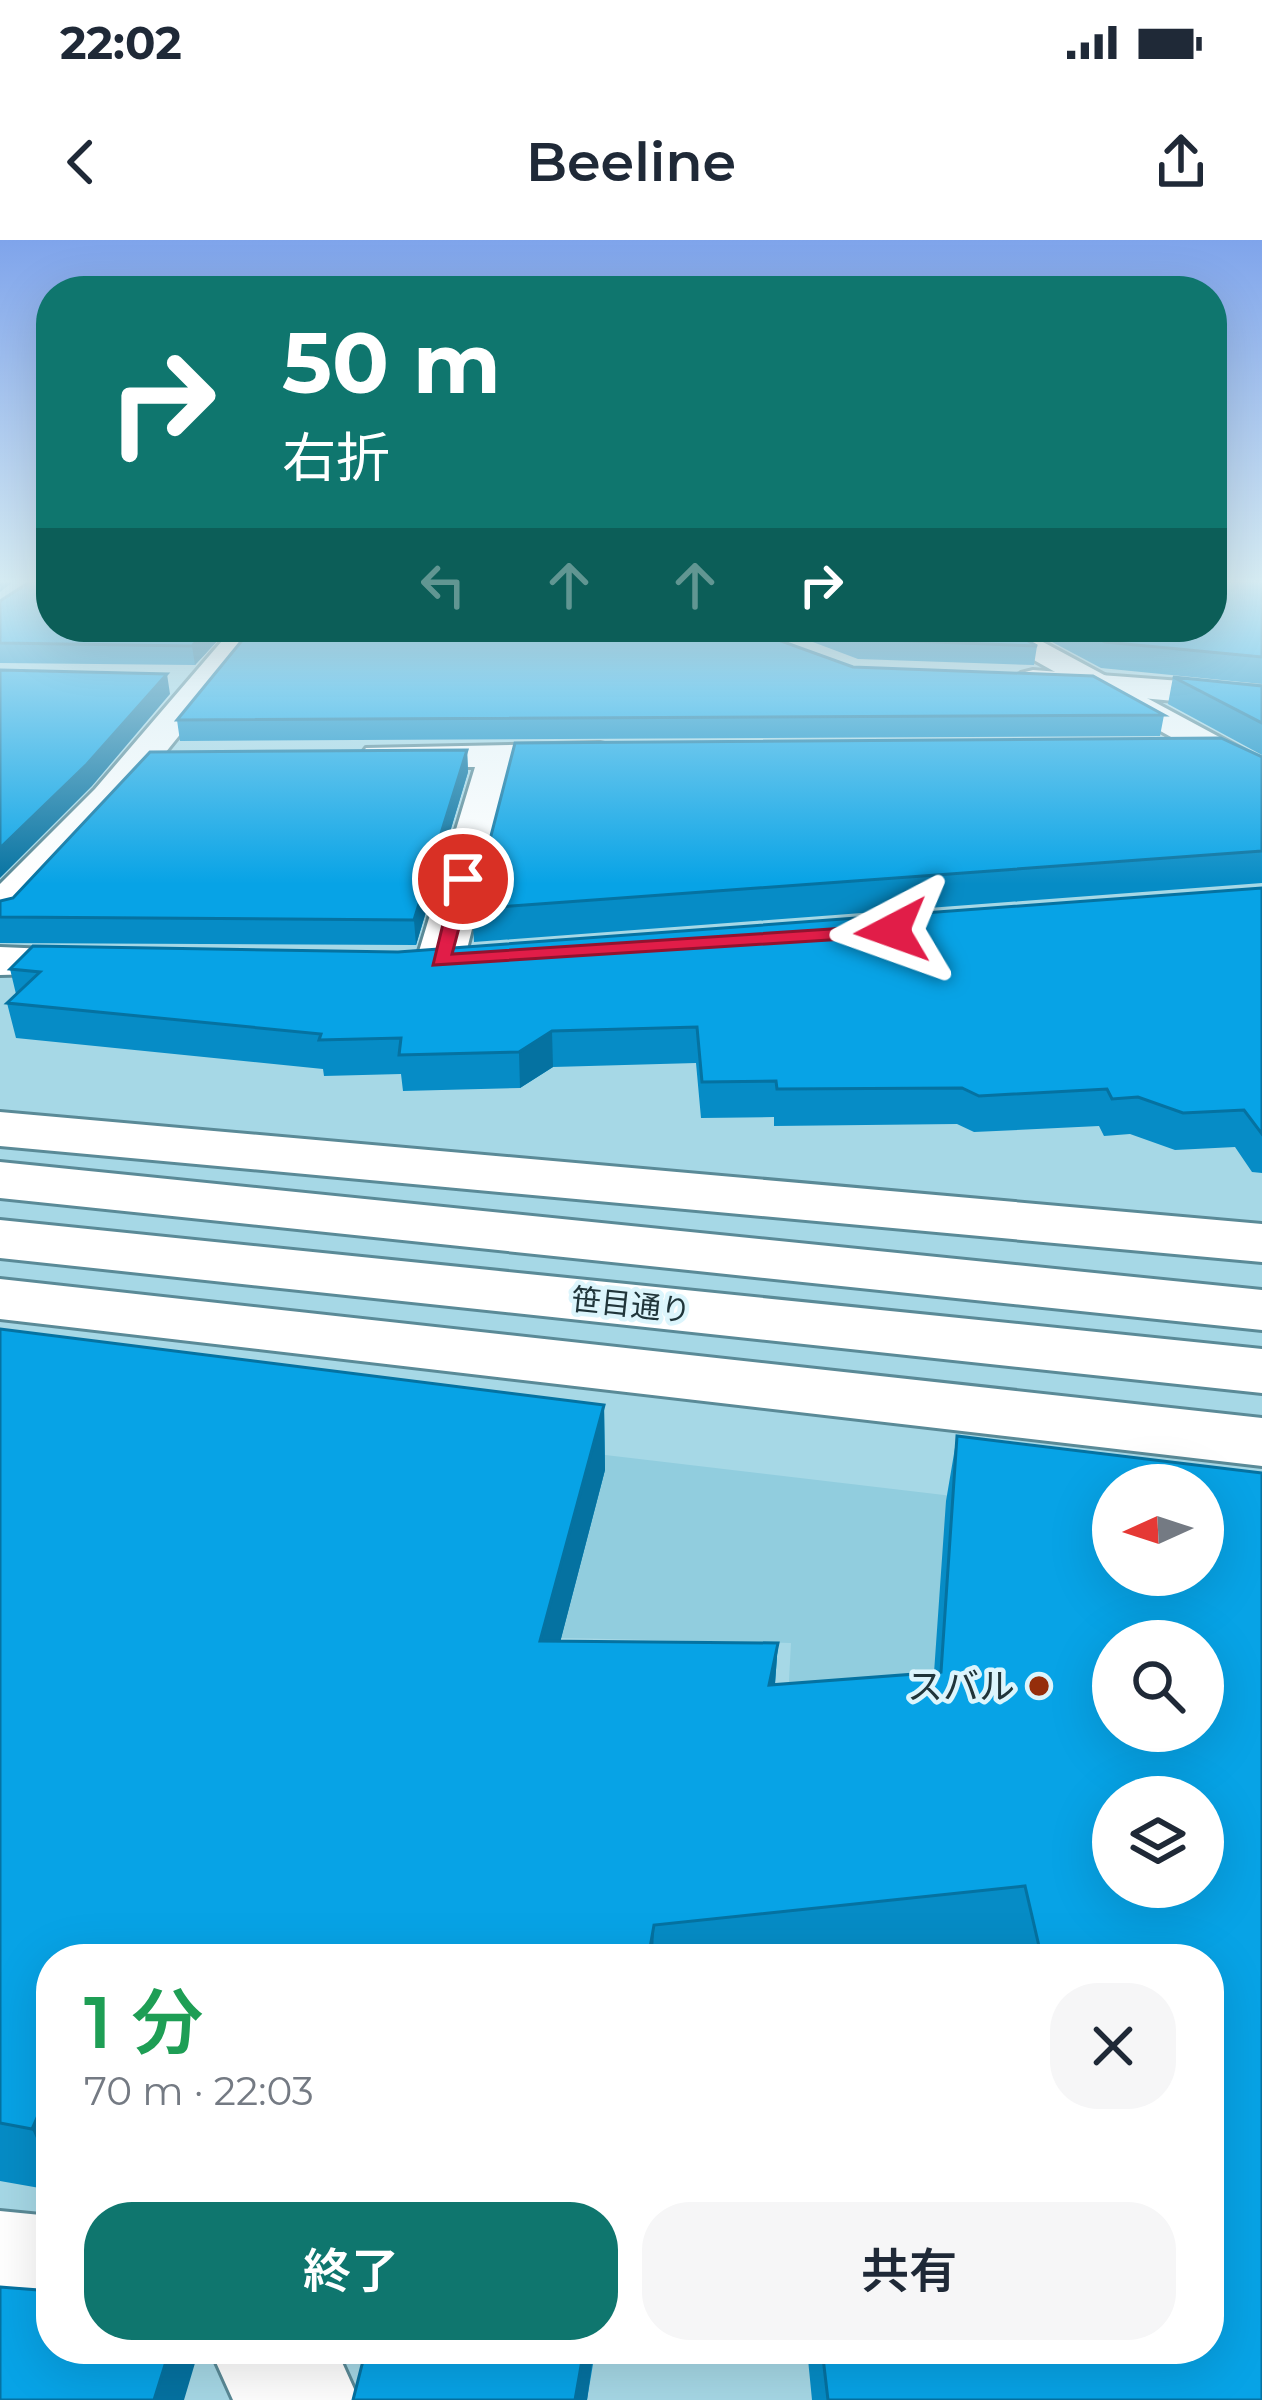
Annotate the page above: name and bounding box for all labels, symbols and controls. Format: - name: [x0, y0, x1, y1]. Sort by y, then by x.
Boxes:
- text: 22:02: [60, 15, 182, 70]
- icon: back: [48, 129, 114, 195]
- text: Beeline: [526, 129, 736, 195]
- icon: share: [1148, 129, 1214, 195]
- text: 50 m: [282, 312, 501, 414]
- icon: right: [84, 324, 240, 480]
- text: 右折: [282, 425, 390, 491]
- icon: left: [410, 552, 476, 618]
- icon: ahead: [536, 552, 602, 618]
- icon: ahead: [662, 552, 728, 618]
- icon: right: [788, 552, 854, 618]
- pin: [412, 828, 514, 930]
- icon: arrive: [430, 846, 496, 912]
- position arrow: [829, 868, 955, 994]
- street label: 笹目通り: [569, 1280, 693, 1330]
- north arrow: [1092, 1464, 1224, 1596]
- map controls: [1092, 1464, 1224, 1908]
- button: search: [1092, 1620, 1224, 1752]
- place label: スバル: [907, 1664, 1015, 1708]
- marker: スバル: [1026, 1673, 1052, 1699]
- button: layers: [1092, 1776, 1224, 1908]
- text: 1 分: [84, 1978, 203, 2066]
- button: close: [1050, 1983, 1176, 2109]
- text: 70 m · 22:03: [84, 2067, 314, 2115]
- button: 終了: [84, 2202, 618, 2340]
- button: 共有: [642, 2202, 1176, 2340]

